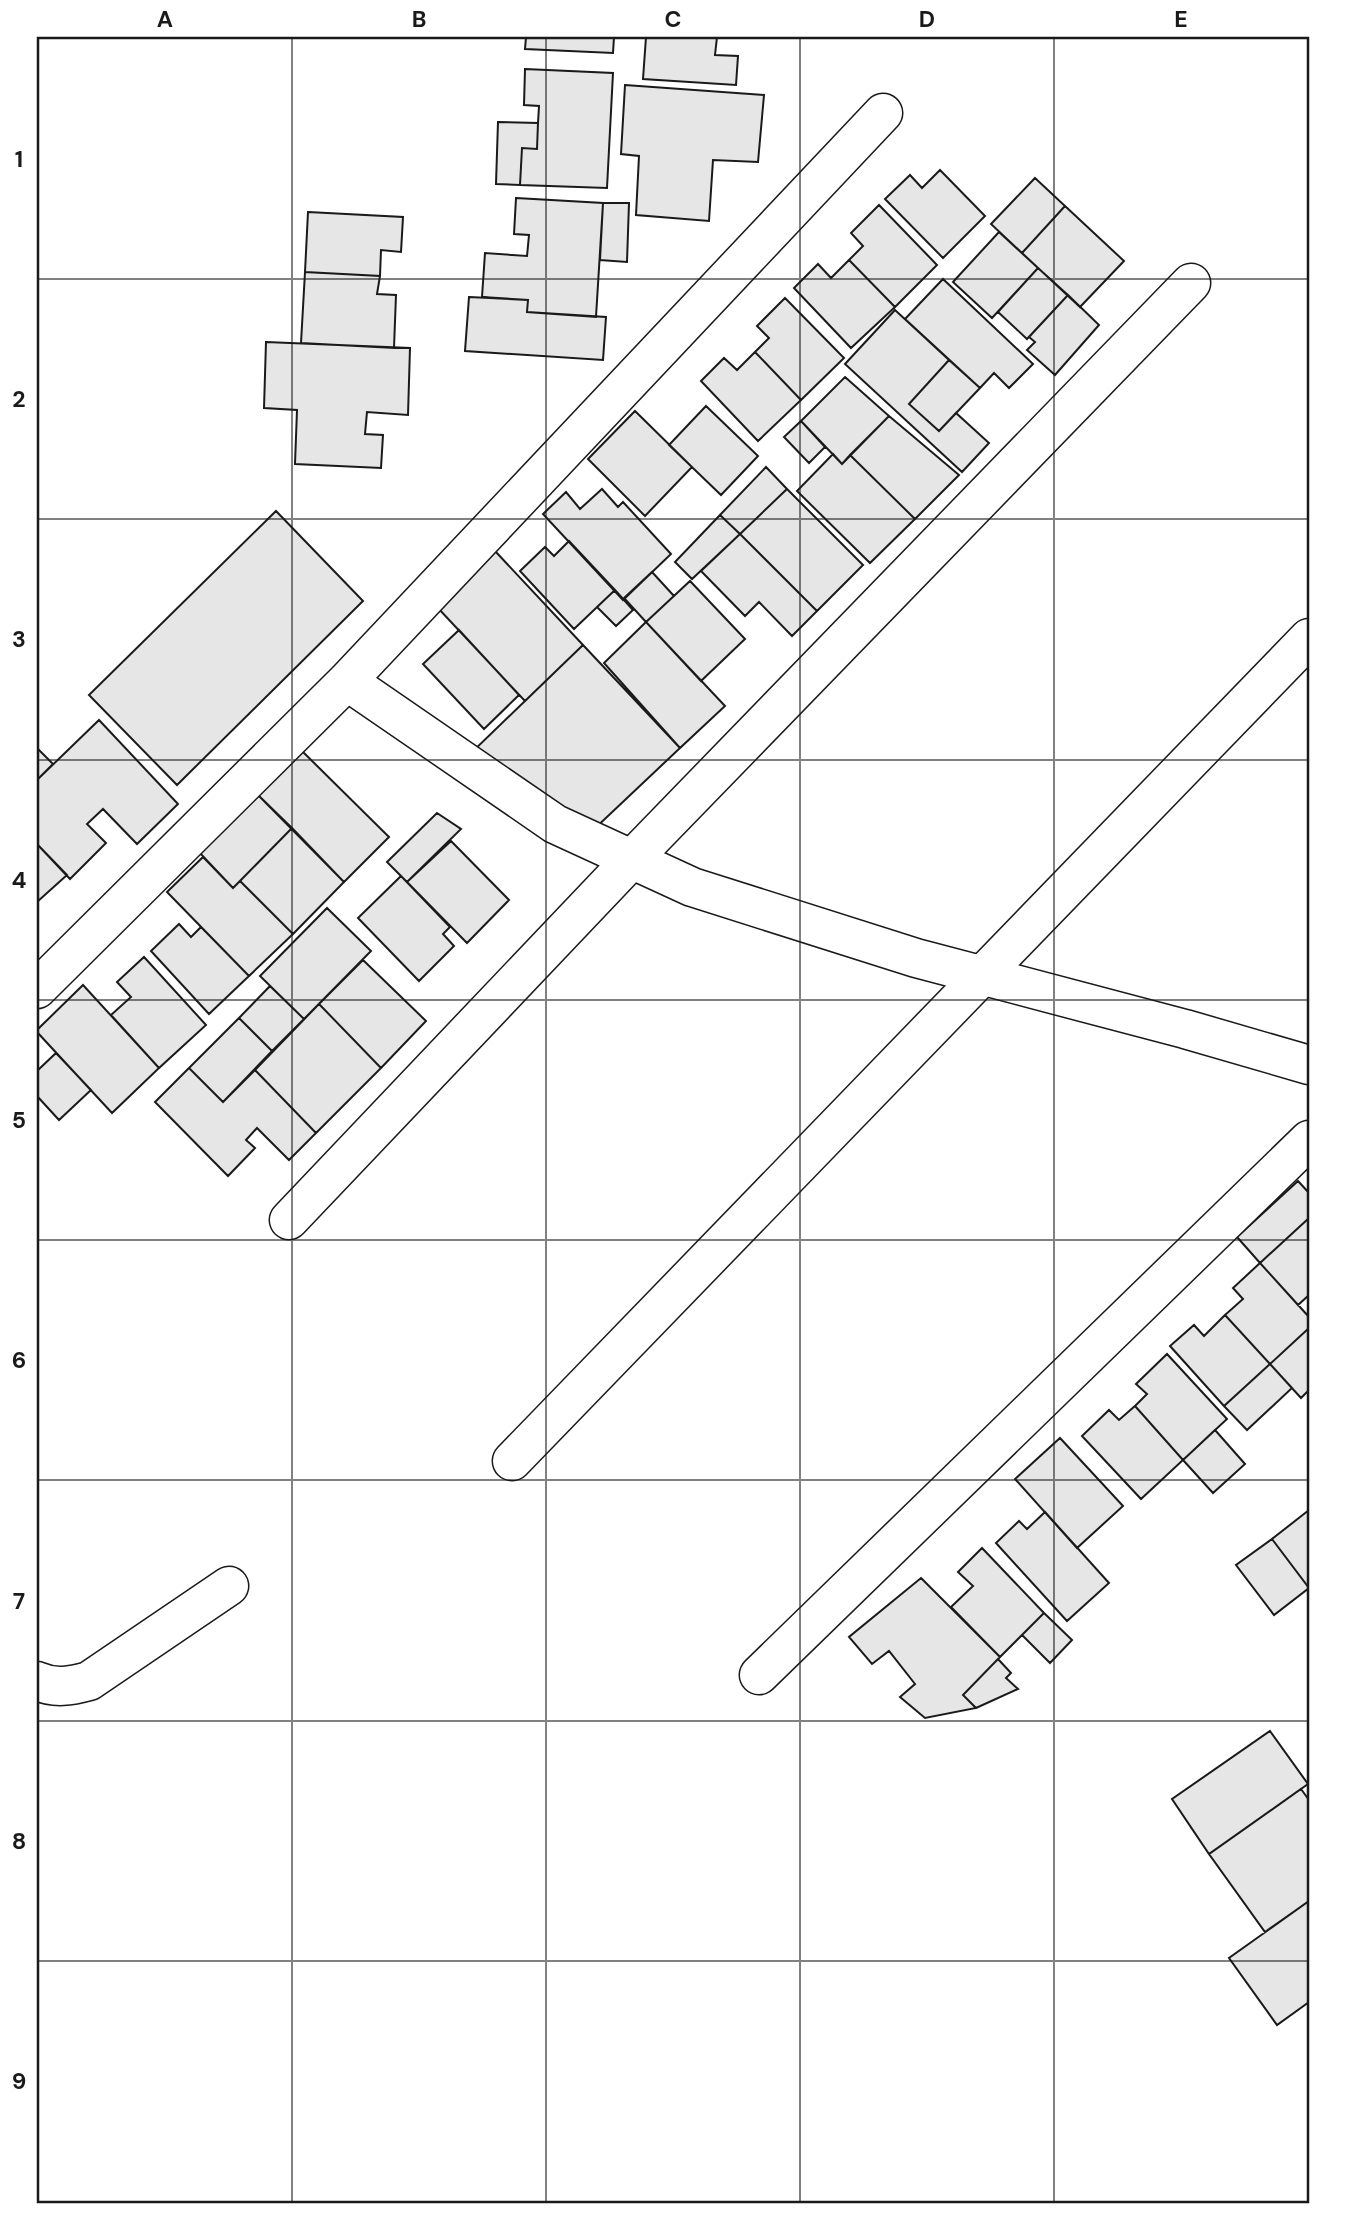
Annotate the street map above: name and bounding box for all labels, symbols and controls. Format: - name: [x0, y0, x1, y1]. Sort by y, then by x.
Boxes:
- text: A: [157, 4, 173, 34]
- text: B: [412, 4, 426, 34]
- text: C: [665, 4, 681, 34]
- text: D: [919, 4, 935, 34]
- text: E: [1174, 4, 1188, 34]
- text: 1: [15, 144, 23, 174]
- text: 2: [12, 384, 26, 414]
- text: 3: [12, 624, 26, 654]
- text: 4: [12, 865, 27, 895]
- text: 5: [12, 1105, 26, 1135]
- text: 6: [12, 1345, 26, 1375]
- text: 7: [13, 1586, 25, 1616]
- text: 8: [12, 1826, 26, 1856]
- text: 9: [12, 2066, 26, 2096]

